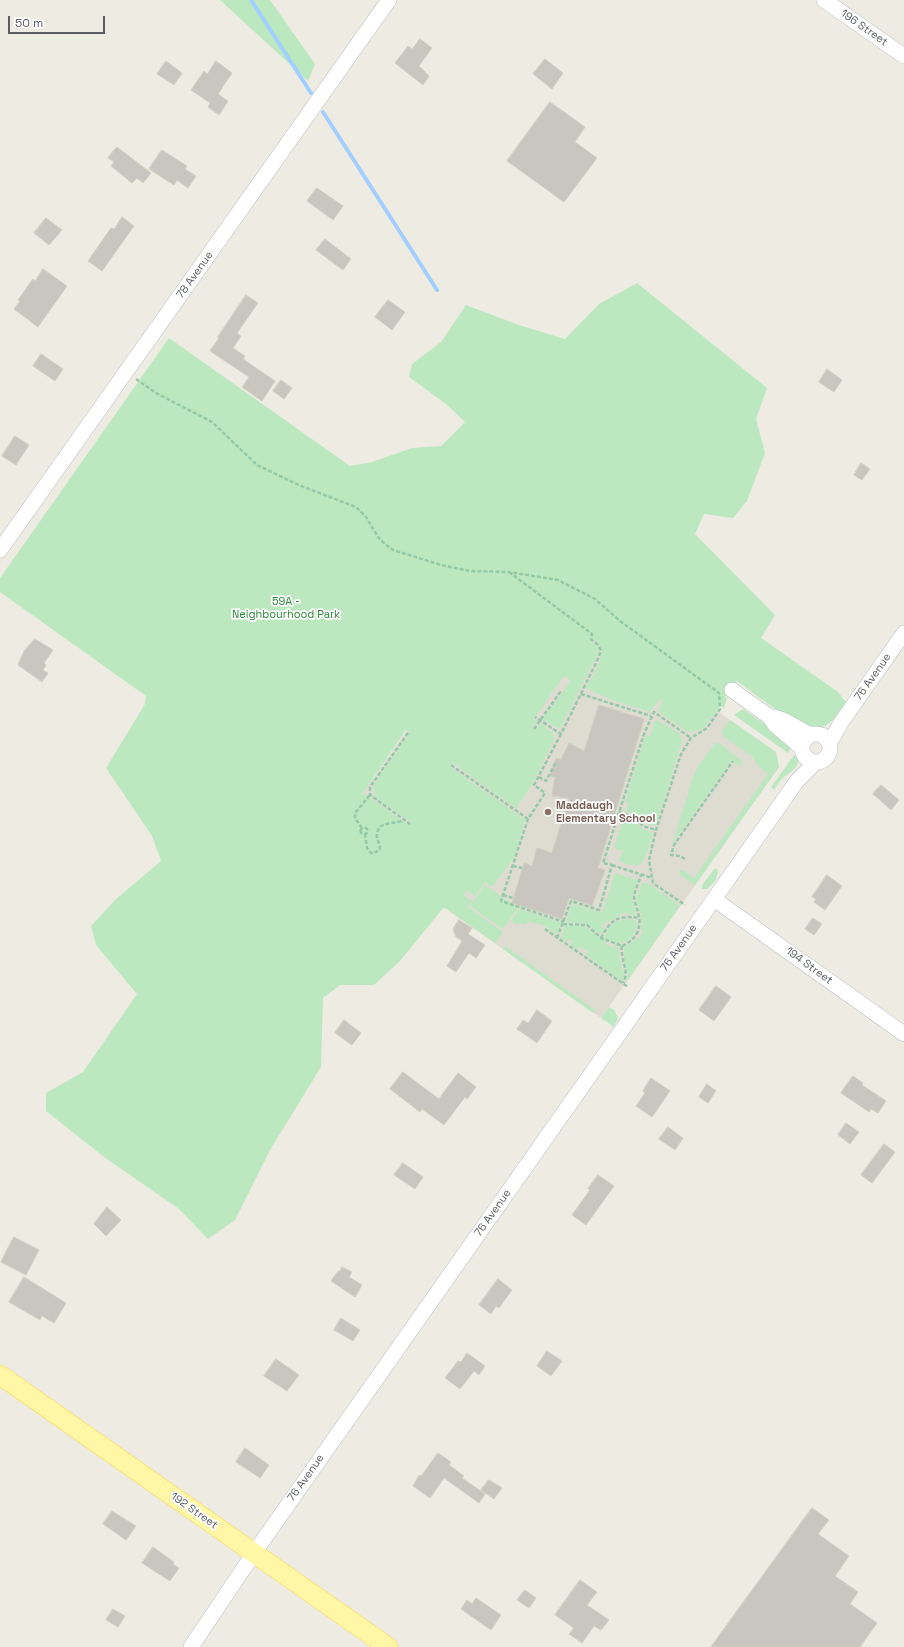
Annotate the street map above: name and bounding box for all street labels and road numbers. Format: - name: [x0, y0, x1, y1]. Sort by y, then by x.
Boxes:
- street label: 196 Street: [838, 7, 890, 49]
- street label: 78 Avenue: [174, 249, 216, 301]
- street label: 76 Avenue: [852, 651, 894, 703]
- street label: 76 Avenue: [658, 922, 700, 974]
- street label: 194 Street: [783, 945, 835, 987]
- street label: 76 Avenue: [472, 1187, 514, 1239]
- street label: 76 Avenue: [285, 1452, 327, 1504]
- street label: 192 Street: [168, 1490, 220, 1532]

